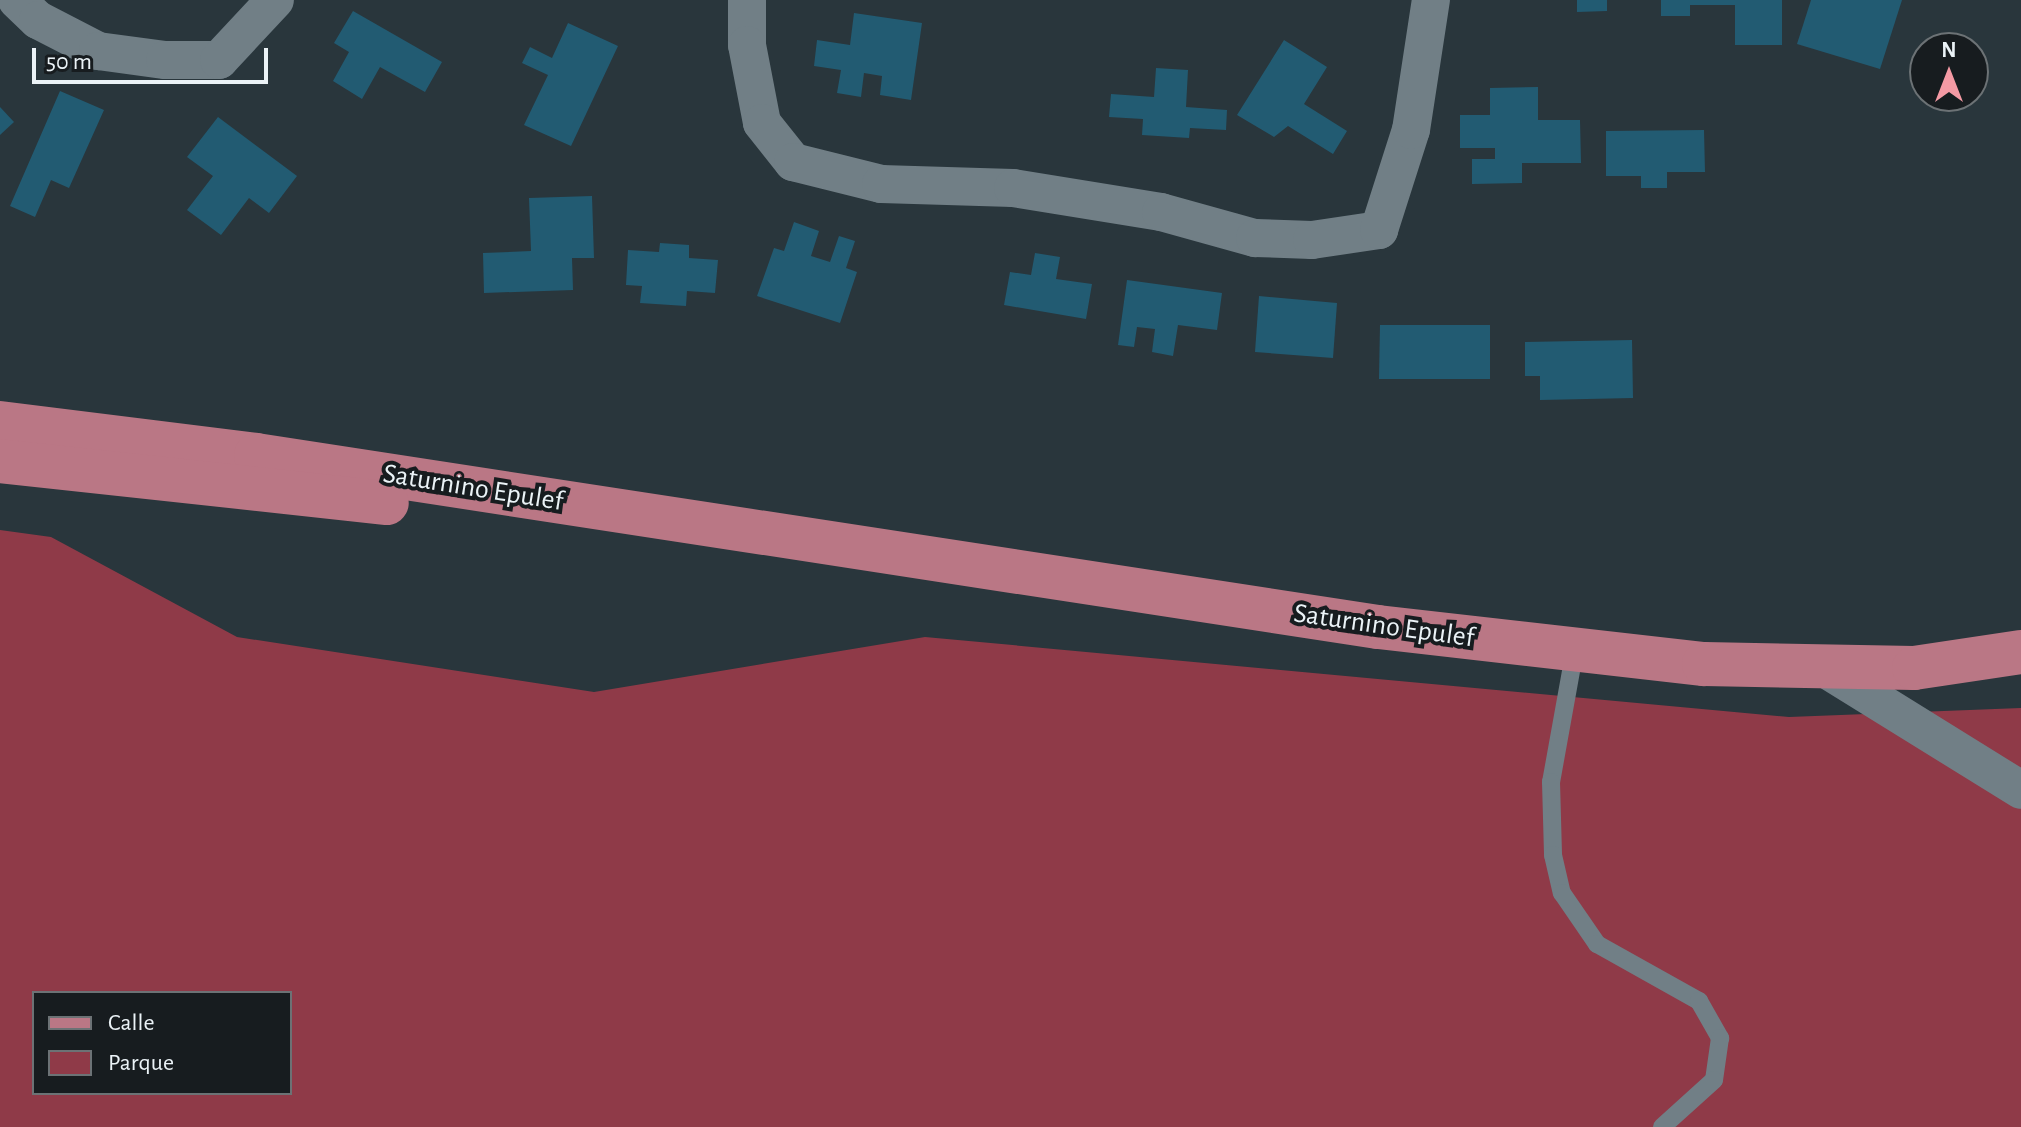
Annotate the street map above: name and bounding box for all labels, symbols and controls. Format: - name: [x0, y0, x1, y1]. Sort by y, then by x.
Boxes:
- scale bar: [36, 32, 272, 82]
- north arrow: [1909, 32, 1989, 112]
- text: N: [1941, 39, 1957, 61]
- text: 50 m: [46, 50, 92, 74]
- street label: Saturnino Epulef: [381, 457, 565, 519]
- street label: Saturnino Epulef: [1292, 597, 1476, 655]
- legend: [32, 991, 292, 1095]
- text: Calle: [108, 1011, 155, 1035]
- text: Parque: [108, 1051, 174, 1075]

